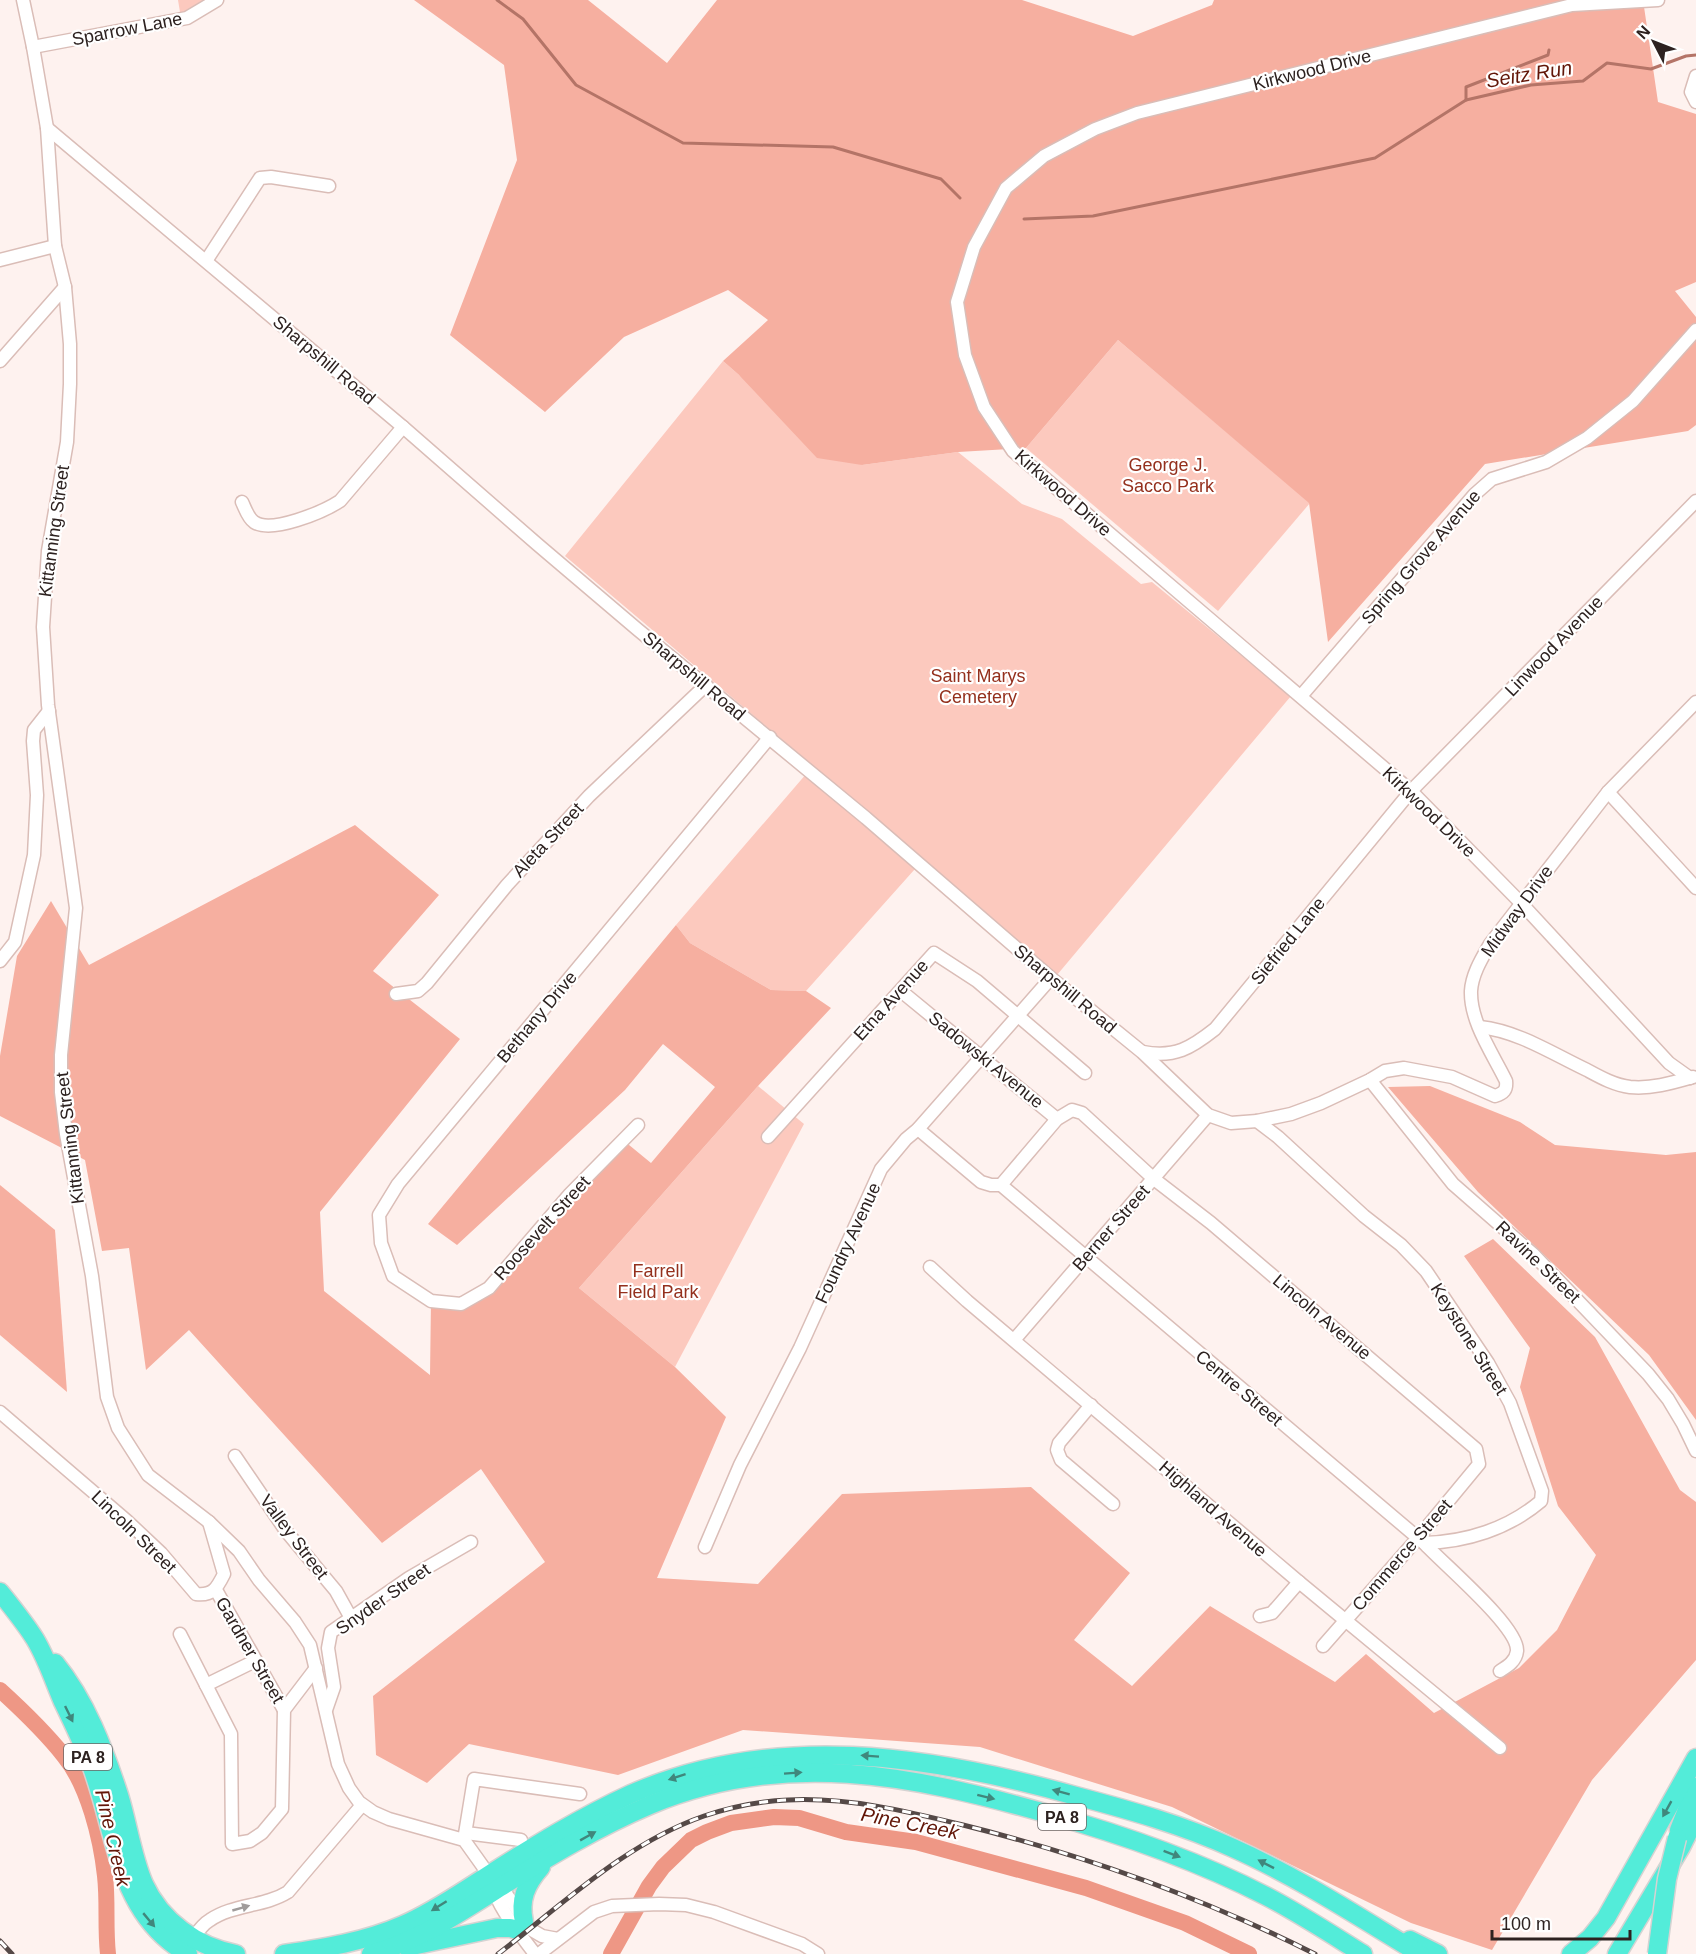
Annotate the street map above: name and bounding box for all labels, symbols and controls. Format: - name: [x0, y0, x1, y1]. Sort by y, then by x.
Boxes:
- street label: Sparrow Lane: [70, 8, 184, 50]
- north arrow: [1624, 12, 1684, 72]
- text: N: [1633, 22, 1653, 42]
- street label: Kirkwood Drive: [1251, 46, 1373, 94]
- water label: Seitz Run: [1484, 56, 1574, 92]
- street label: Sharpshill Road: [269, 311, 379, 409]
- street label: Kirkwood Drive: [1011, 446, 1115, 540]
- park label: George J. Sacco Park: [1122, 455, 1215, 496]
- street label: Kittanning Street: [35, 464, 73, 598]
- street label: Spring Grove Avenue: [1357, 486, 1485, 628]
- street label: Linwood Avenue: [1501, 592, 1607, 700]
- street label: Sharpshill Road: [639, 627, 749, 725]
- park label: Saint Marys Cemetery: [930, 666, 1026, 707]
- street label: Kirkwood Drive: [1379, 763, 1479, 861]
- street label: Aleta Street: [509, 799, 587, 881]
- street label: Midway Drive: [1477, 861, 1557, 961]
- street label: Siefried Lane: [1247, 893, 1329, 989]
- street label: Sharpshill Road: [1010, 940, 1120, 1038]
- street label: Etna Avenue: [850, 955, 932, 1045]
- street label: Bethany Drive: [493, 967, 581, 1067]
- street label: Sadowski Avenue: [925, 1008, 1047, 1112]
- street label: Kittanning Street: [52, 1071, 88, 1205]
- street label: Roosevelt Street: [490, 1172, 594, 1284]
- street label: Foundry Avenue: [811, 1180, 885, 1306]
- street label: Berner Street: [1068, 1181, 1154, 1275]
- street label: Ravine Street: [1492, 1217, 1584, 1307]
- park label: Farrell Field Park: [617, 1261, 700, 1302]
- street label: Lincoln Avenue: [1269, 1270, 1375, 1364]
- street label: Keystone Street: [1427, 1279, 1511, 1399]
- street label: Centre Street: [1192, 1346, 1286, 1430]
- street label: Highland Avenue: [1155, 1457, 1271, 1561]
- street label: Lincoln Street: [87, 1487, 181, 1577]
- street label: Valley Street: [256, 1491, 332, 1583]
- street label: Commerce Street: [1348, 1495, 1456, 1615]
- street label: Snyder Street: [332, 1559, 434, 1639]
- street label: Gardner Street: [212, 1593, 288, 1707]
- one-way arrow: [64, 1705, 74, 1722]
- road number: PA 8: [64, 1744, 112, 1770]
- one-way arrow: [860, 1751, 879, 1761]
- one-way arrow: [784, 1768, 803, 1778]
- one-way arrow: [668, 1773, 686, 1782]
- one-way arrow: [1052, 1786, 1070, 1796]
- water label: Pine Creek: [91, 1787, 135, 1890]
- one-way arrow: [977, 1793, 996, 1802]
- one-way arrow: [1662, 1801, 1672, 1818]
- water label: Pine Creek: [859, 1803, 962, 1843]
- road number: PA 8: [1038, 1804, 1086, 1830]
- one-way arrow: [580, 1831, 597, 1841]
- one-way arrow: [1163, 1850, 1181, 1860]
- one-way arrow: [1257, 1859, 1274, 1869]
- one-way arrow: [431, 1900, 448, 1911]
- one-way arrow: [233, 1903, 251, 1912]
- scale bar: [1492, 1903, 1630, 1941]
- one-way arrow: [142, 1912, 155, 1928]
- text: 100 m: [1501, 1914, 1551, 1934]

